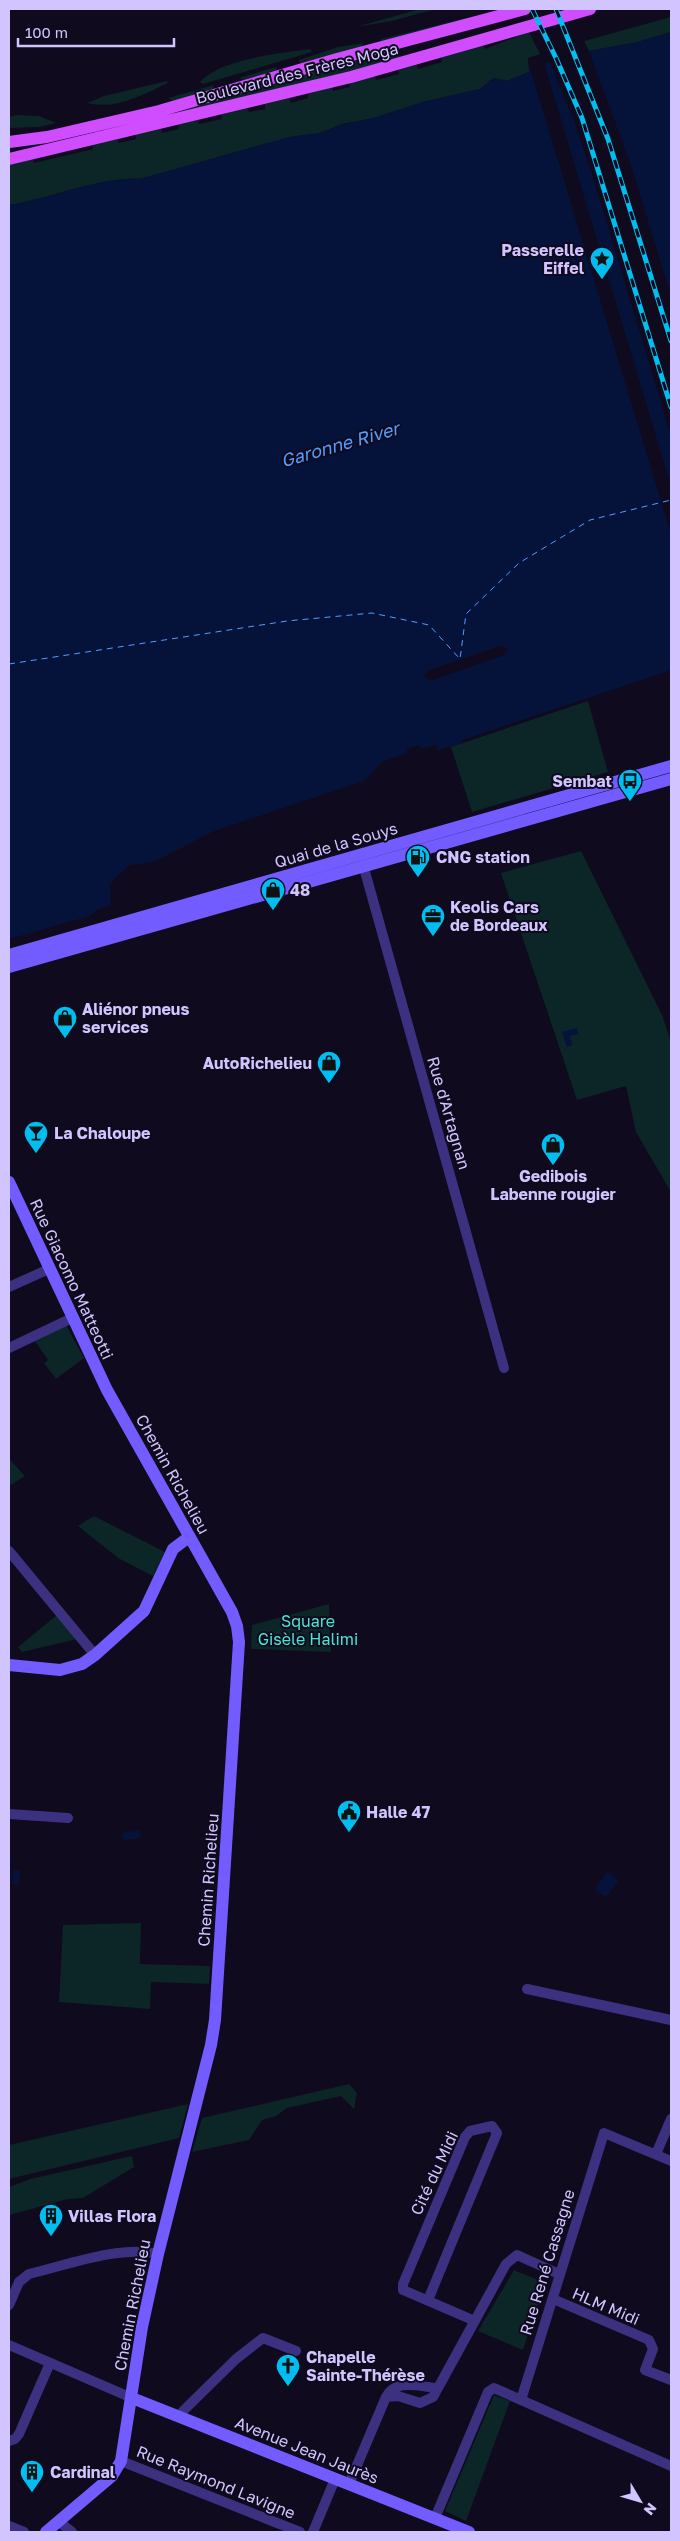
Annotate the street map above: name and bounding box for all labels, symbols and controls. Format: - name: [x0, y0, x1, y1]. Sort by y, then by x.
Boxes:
- scale bar: [18, 15, 174, 47]
- text: 100 m: [25, 23, 68, 41]
- street label: Boulevard des Frères Moga: [194, 38, 400, 108]
- place label: Passerelle Eiffel: [501, 240, 585, 278]
- place icon: Passerelle Eiffel: [589, 246, 615, 280]
- water label: Garonne River: [278, 416, 404, 471]
- bus stop icon: Sembat: [617, 768, 643, 802]
- place label: Sembat: [552, 771, 612, 791]
- street label: Quai de la Souys: [272, 818, 400, 872]
- fuel station icon: CNG station: [405, 844, 431, 878]
- place label: CNG station: [436, 847, 530, 867]
- shop icon: 48: [260, 877, 286, 911]
- place label: 48: [290, 880, 310, 900]
- place label: Keolis Cars de Bordeaux: [450, 897, 548, 935]
- office icon: Keolis Cars de Bordeaux: [420, 903, 446, 937]
- place label: Aliénor pneus services: [82, 999, 189, 1037]
- shop icon: Aliénor pneus services: [52, 1005, 78, 1039]
- shop icon: AutoRichelieu: [316, 1050, 342, 1084]
- place label: AutoRichelieu: [203, 1053, 312, 1073]
- street label: Rue d'Artagnan: [423, 1054, 475, 1172]
- bar icon: La Chaloupe: [23, 1120, 49, 1154]
- place label: La Chaloupe: [54, 1123, 151, 1143]
- shop icon: Gedibois Labenne rougier: [540, 1132, 566, 1166]
- place label: Gedibois Labenne rougier: [490, 1166, 616, 1204]
- street label: Rue Giacomo Matteotti: [26, 1195, 118, 1363]
- street label: Chemin Richelieu: [132, 1411, 214, 1537]
- park label: Square Gisèle Halimi: [258, 1611, 358, 1649]
- public building icon: Halle 47: [336, 1799, 362, 1833]
- place label: Halle 47: [366, 1802, 431, 1822]
- street label: Chemin Richelieu: [193, 1813, 223, 1947]
- street label: Cité du Midi: [406, 2128, 462, 2218]
- street label: Rue René Cassagne: [515, 2187, 579, 2337]
- building icon: Villas Flora: [38, 2203, 64, 2237]
- place label: Villas Flora: [68, 2206, 156, 2226]
- street label: Chemin Richelieu: [109, 2237, 155, 2373]
- street label: HLM Midi: [569, 2283, 643, 2329]
- place label: Chapelle Sainte-Thérèse: [306, 2347, 425, 2385]
- church icon: Chapelle Sainte-Thérèse: [275, 2353, 301, 2387]
- street label: Avenue Jean Jaurès: [232, 2412, 382, 2488]
- street label: Rue Raymond Lavigne: [134, 2441, 298, 2523]
- building icon: Cardinal: [19, 2459, 45, 2493]
- place label: Cardinal: [50, 2462, 116, 2482]
- north arrow: [615, 2476, 665, 2526]
- text: N: [641, 2500, 661, 2519]

